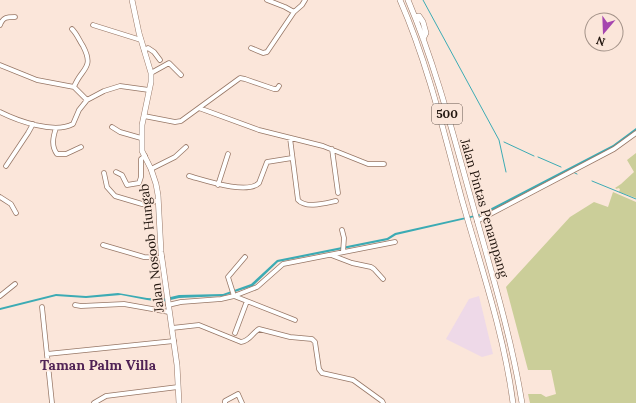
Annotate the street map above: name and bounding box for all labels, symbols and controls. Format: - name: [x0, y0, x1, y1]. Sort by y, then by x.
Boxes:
- north arrow: [584, 12, 624, 52]
- text: N: [594, 33, 607, 49]
- road number: 500: [432, 104, 462, 124]
- street label: Jalan Pintas Penampang: [456, 136, 513, 280]
- street label: Jalan Nosoob Hungab: [135, 182, 168, 314]
- district label: Taman Palm Villa: [40, 356, 157, 374]

